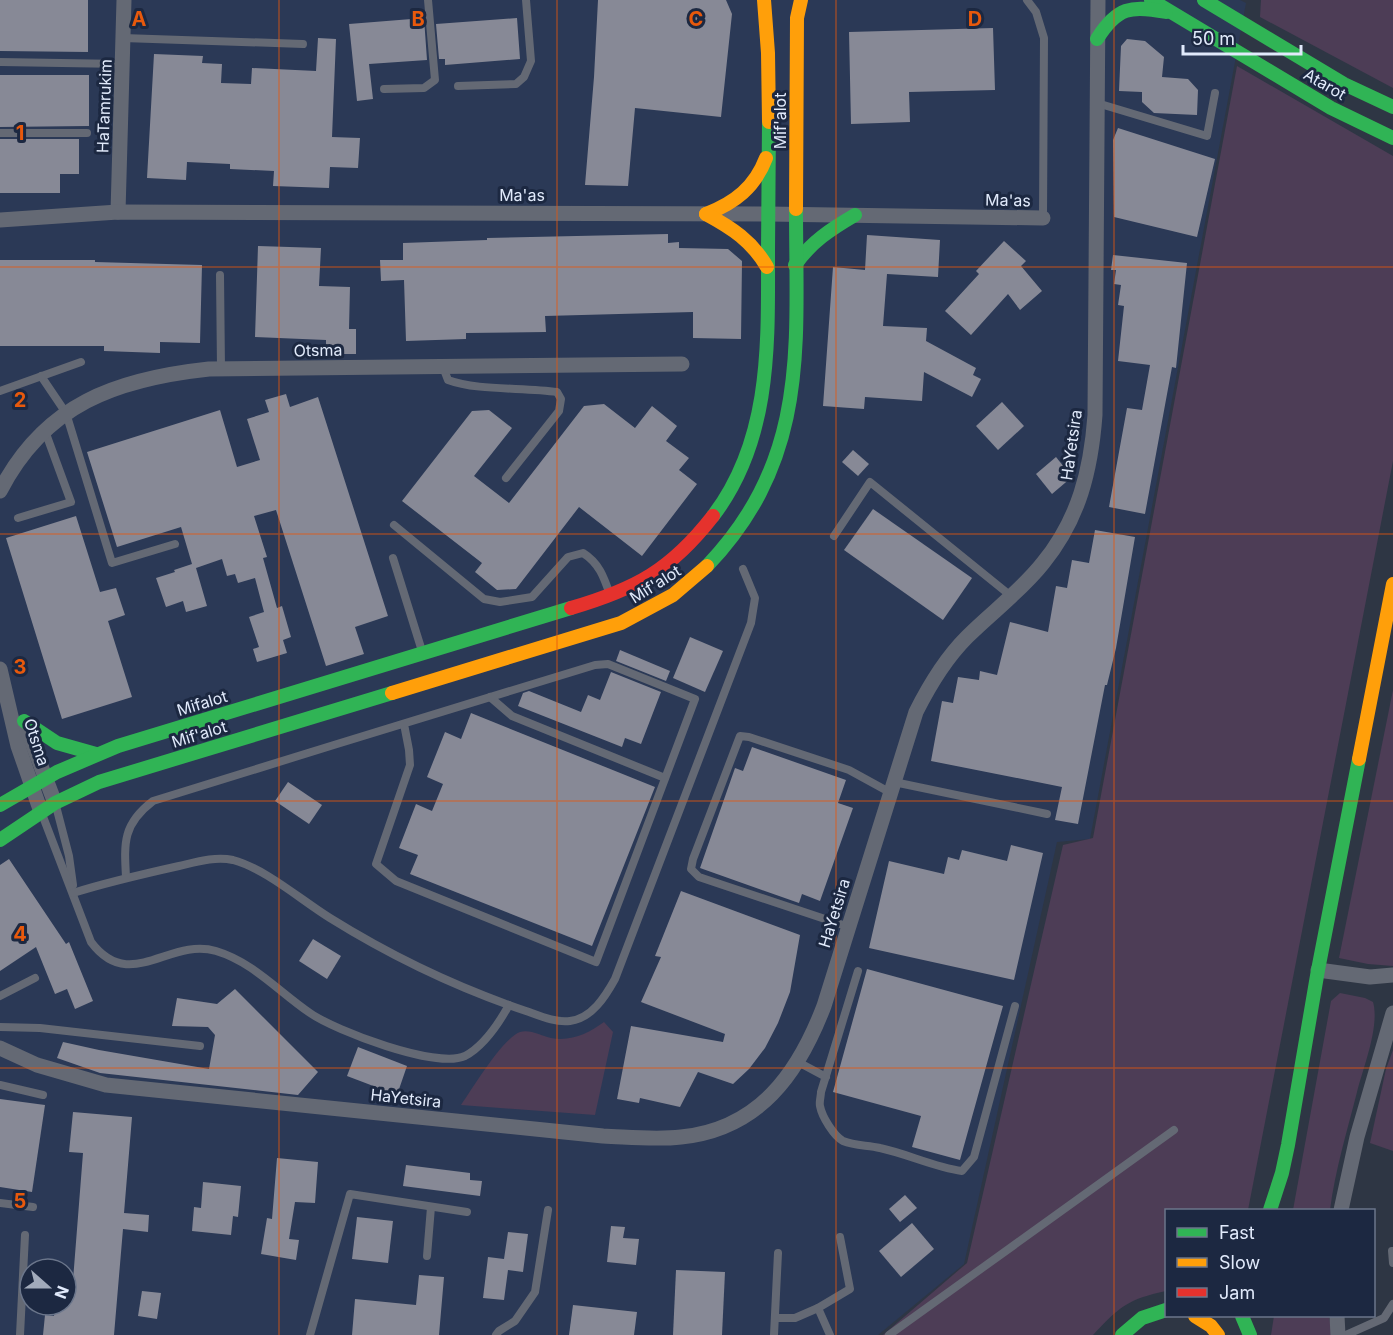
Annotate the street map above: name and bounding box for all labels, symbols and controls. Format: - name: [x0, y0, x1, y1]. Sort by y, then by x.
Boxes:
- text: A: [132, 7, 147, 31]
- text: B: [411, 7, 425, 31]
- text: C: [689, 7, 703, 31]
- text: D: [968, 7, 982, 31]
- scale bar: [1183, 18, 1302, 56]
- text: 50 m: [1192, 28, 1235, 49]
- street label: HaTamrukim: [92, 59, 116, 153]
- street label: Atarot: [1300, 64, 1350, 104]
- street label: Mif'alot: [770, 93, 790, 149]
- text: 1: [16, 121, 24, 145]
- street label: Ma'as: [499, 185, 545, 205]
- street label: Ma'as: [985, 190, 1031, 210]
- street label: Otsma: [293, 340, 343, 360]
- text: 2: [14, 388, 26, 412]
- street label: HaYetsira: [1056, 408, 1086, 482]
- street label: Mif'alot: [626, 560, 684, 608]
- text: 3: [14, 655, 26, 679]
- street label: Mifalot: [174, 686, 230, 720]
- street label: Otsma: [20, 716, 54, 768]
- street label: Mif'alot: [169, 716, 229, 752]
- street label: HaYetsira: [814, 876, 854, 950]
- text: 4: [13, 922, 27, 946]
- street label: HaYetsira: [370, 1084, 442, 1112]
- text: 5: [14, 1189, 26, 1213]
- legend: [1165, 1209, 1375, 1317]
- text: Fast: [1219, 1222, 1255, 1243]
- text: Slow: [1219, 1252, 1260, 1273]
- north arrow: [18, 1257, 78, 1317]
- text: Jam: [1219, 1282, 1255, 1303]
- text: N: [50, 1283, 74, 1302]

